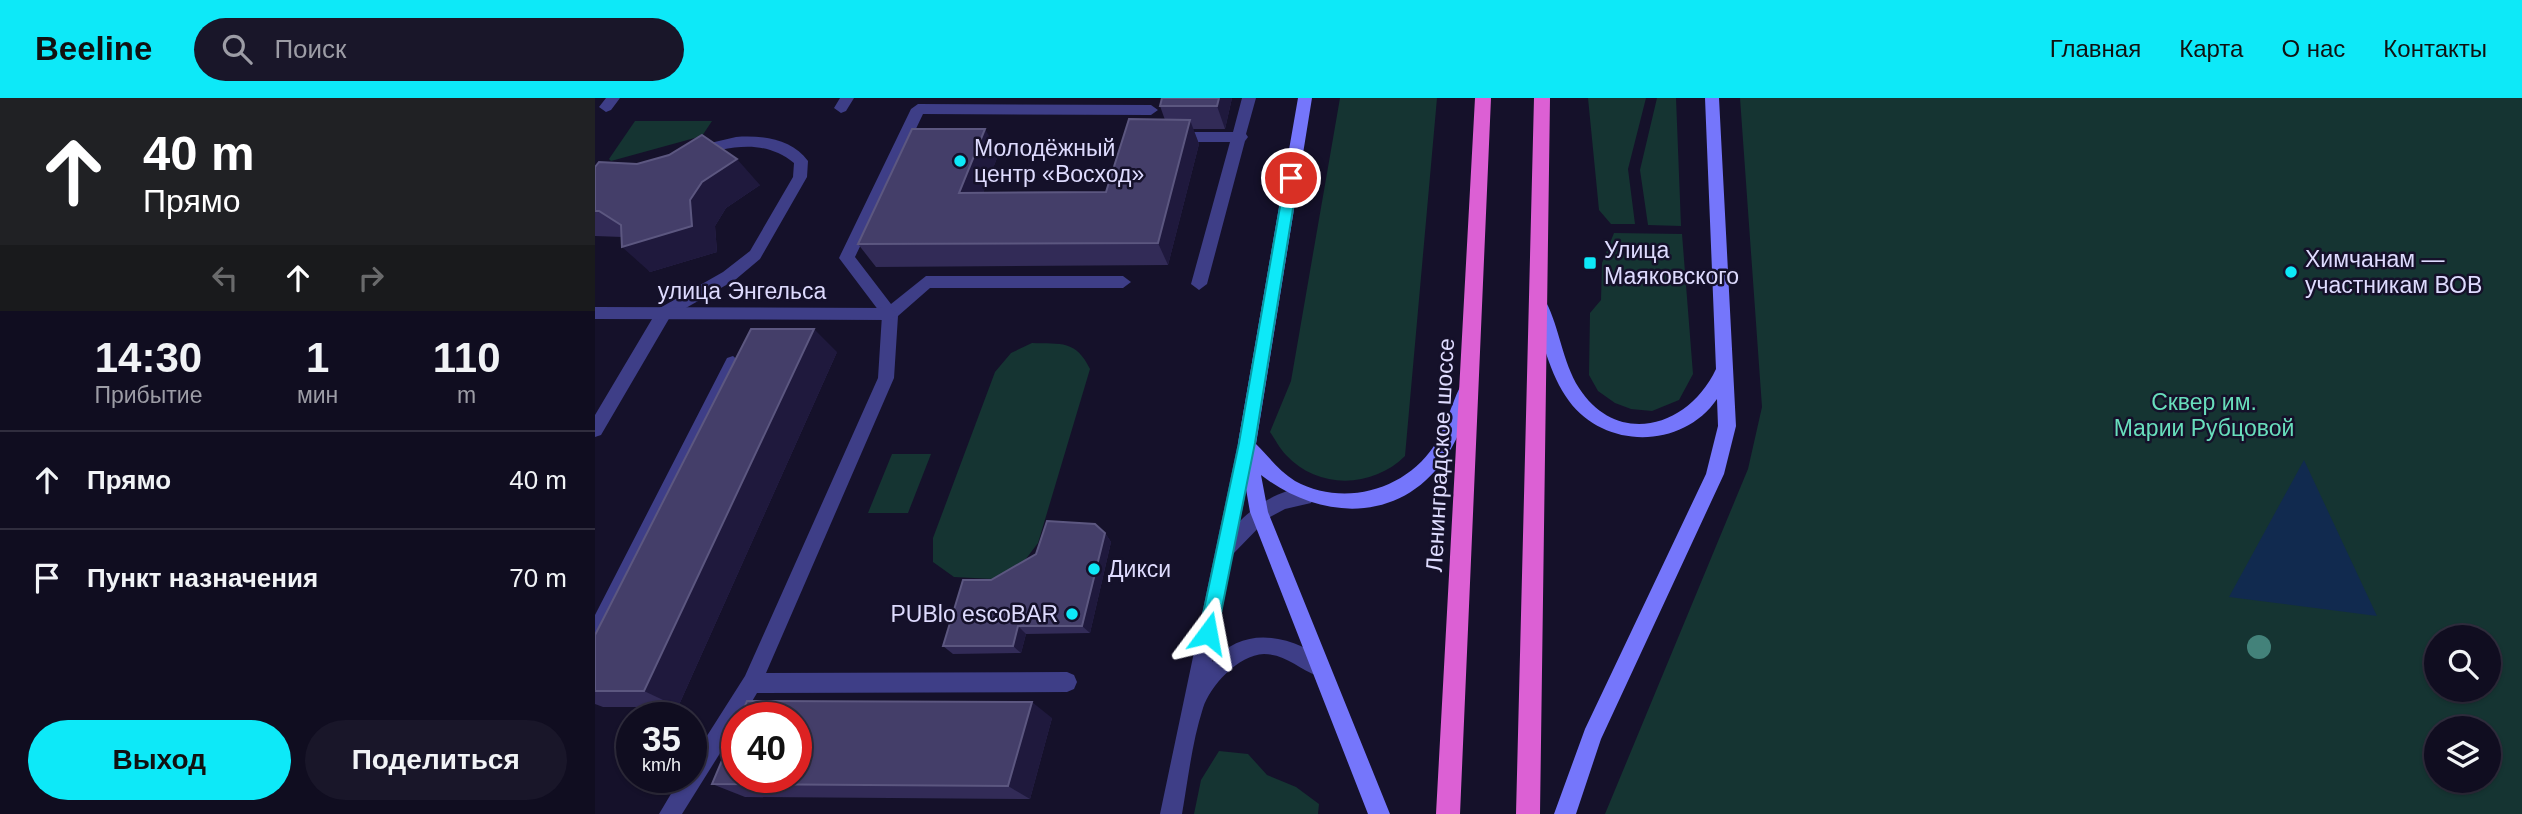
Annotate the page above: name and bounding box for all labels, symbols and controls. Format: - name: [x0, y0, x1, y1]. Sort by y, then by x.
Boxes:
- search box: [194, 18, 684, 81]
- text: Beeline: [35, 30, 152, 67]
- icon: search: [218, 30, 256, 68]
- text: Поиск: [274, 34, 346, 64]
- text: Главная: [2050, 35, 2141, 62]
- text: Карта: [2179, 35, 2243, 62]
- text: О нас: [2281, 35, 2345, 62]
- text: Контакты: [2383, 35, 2487, 62]
- icon: ahead: [28, 126, 119, 217]
- text: 40 m: [143, 126, 255, 180]
- place label: Молодёжный центр «Восход»: [974, 135, 1144, 187]
- pin: [1261, 148, 1321, 208]
- marker: Молодёжный центр «Восход»: [952, 153, 968, 169]
- icon: arrive: [1272, 159, 1310, 197]
- text: Прямо: [143, 183, 241, 219]
- place label: Улица Маяковского: [1604, 237, 1739, 289]
- place label: Химчанам — участникам ВОВ: [2305, 246, 2482, 298]
- marker: Улица Маяковского: [1582, 255, 1598, 271]
- icon: left: [206, 259, 244, 297]
- icon: ahead: [279, 259, 317, 297]
- icon: right: [352, 259, 390, 297]
- marker: Химчанам — участникам ВОВ: [2283, 264, 2299, 280]
- street label: улица Энгельса: [658, 278, 826, 304]
- text: 14:30: [95, 334, 202, 381]
- text: 1: [306, 334, 329, 381]
- text: 110: [433, 334, 501, 381]
- street label: Ленинградское шоссе: [1421, 337, 1459, 573]
- text: Прибытие: [94, 382, 203, 408]
- text: мин: [297, 382, 338, 408]
- text: m: [457, 382, 476, 408]
- park label: Сквер им. Марии Рубцовой: [2114, 389, 2294, 441]
- icon: ahead: [28, 461, 66, 499]
- text: Прямо: [87, 465, 171, 495]
- text: 40 m: [509, 465, 567, 495]
- place label: Дикси: [1108, 556, 1171, 582]
- icon: arrive: [28, 559, 66, 597]
- marker: Дикси: [1086, 561, 1102, 577]
- text: Пункт назначения: [87, 563, 318, 593]
- text: 70 m: [509, 563, 567, 593]
- position arrow: [1171, 596, 1245, 670]
- place label: PUBlo escoBAR: [891, 601, 1058, 627]
- marker: PUBlo escoBAR: [1064, 606, 1080, 622]
- map controls: [2424, 625, 2501, 793]
- button: search: [2424, 625, 2501, 702]
- speed limit sign: 40: [721, 702, 812, 793]
- button: layers: [2424, 716, 2501, 793]
- text: 35: [642, 719, 681, 758]
- button: Выход: [28, 720, 291, 800]
- button: Поделиться: [305, 720, 567, 800]
- text: km/h: [642, 755, 681, 775]

